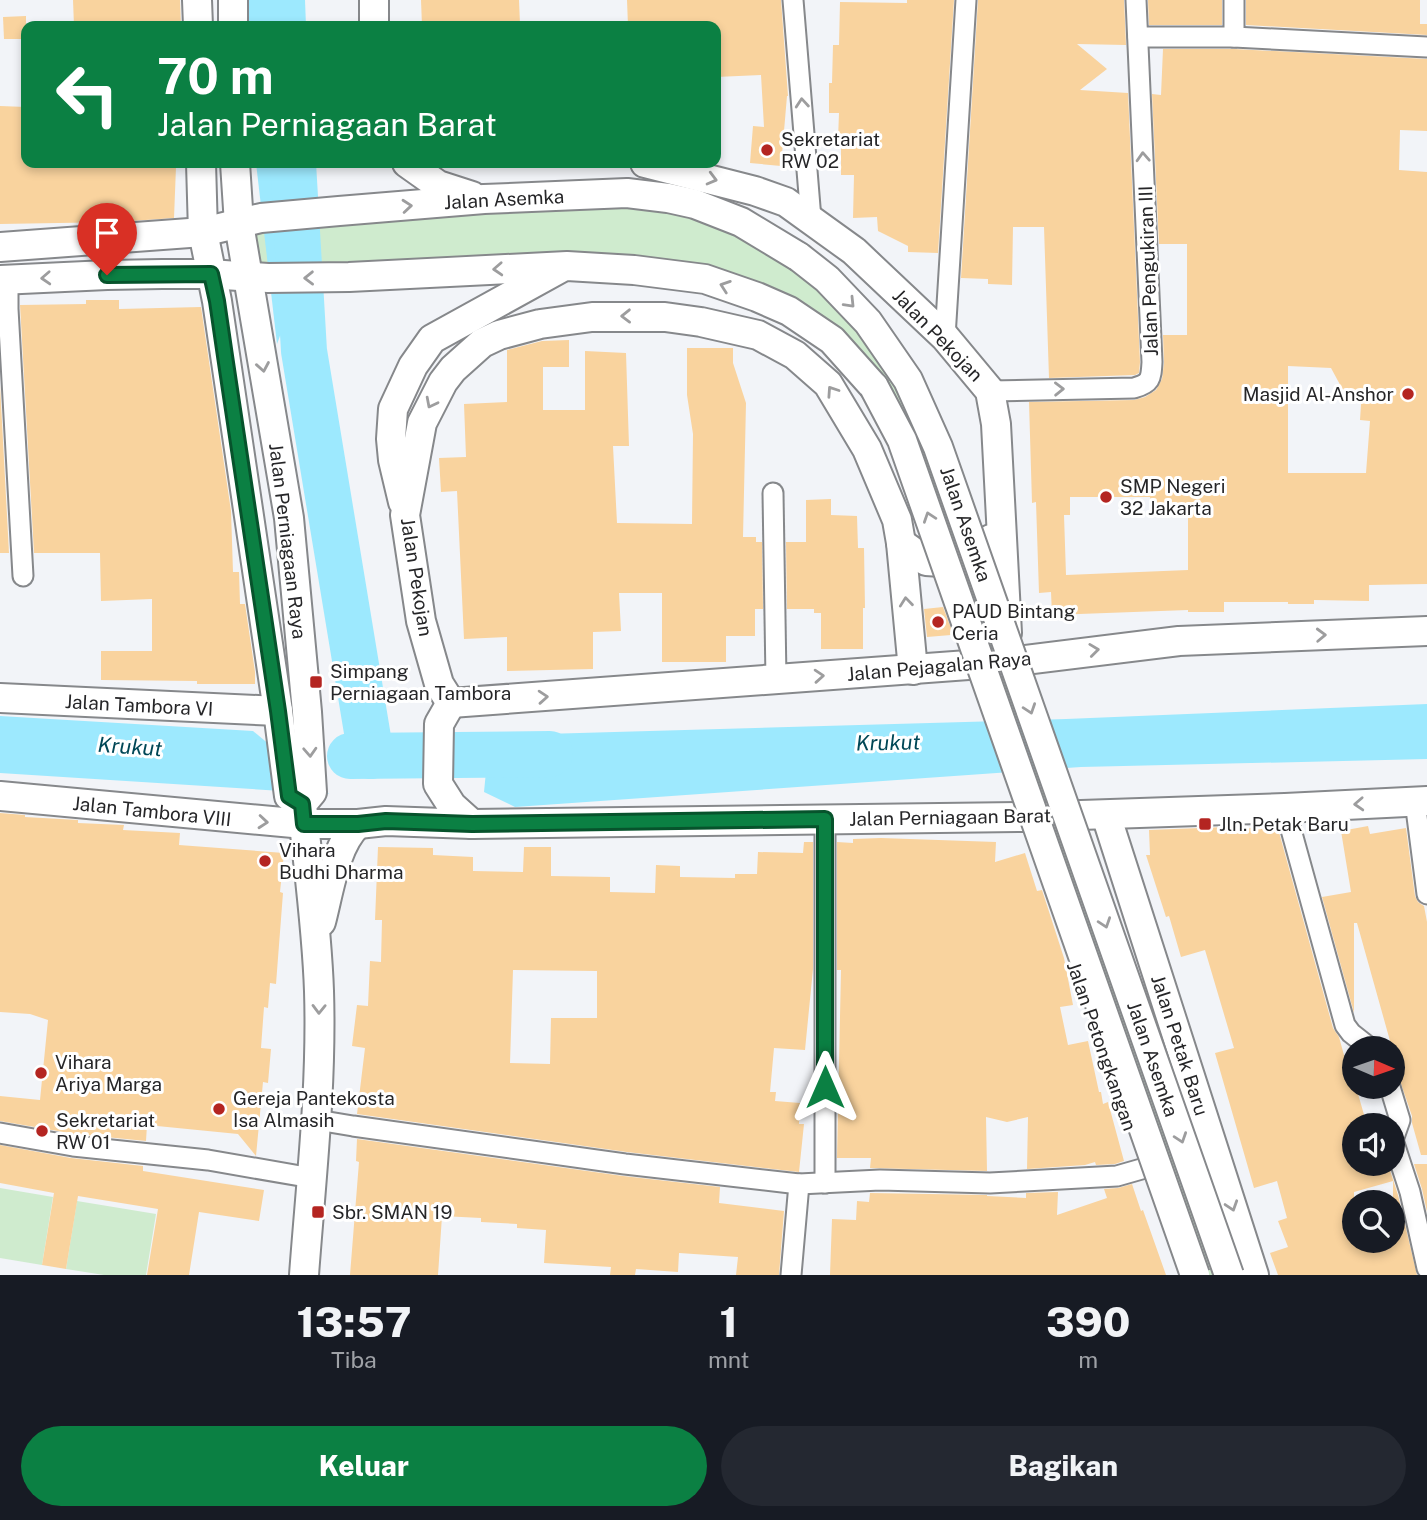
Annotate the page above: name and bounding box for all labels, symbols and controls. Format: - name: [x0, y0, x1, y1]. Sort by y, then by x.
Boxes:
- text: 70 m: [157, 47, 274, 105]
- icon: left: [42, 49, 133, 140]
- one-way arrow: [795, 97, 810, 108]
- text: Jalan Perniagaan Barat: [157, 106, 497, 143]
- place label: Sekretariat RW 02: [781, 128, 880, 172]
- marker: Sekretariat RW 02: [759, 142, 775, 158]
- one-way arrow: [1136, 151, 1151, 162]
- one-way arrow: [705, 171, 717, 185]
- street label: Jalan Asemka: [443, 185, 565, 213]
- street label: Jalan Pengukiran III: [1134, 185, 1162, 357]
- one-way arrow: [402, 199, 413, 214]
- pin: [77, 203, 137, 275]
- icon: arrive: [88, 214, 126, 252]
- one-way arrow: [493, 261, 504, 276]
- one-way arrow: [40, 270, 51, 285]
- one-way arrow: [303, 270, 314, 285]
- one-way arrow: [720, 280, 732, 294]
- street label: Jalan Pekojan: [888, 284, 988, 386]
- one-way arrow: [841, 294, 854, 307]
- one-way arrow: [620, 309, 631, 324]
- one-way arrow: [255, 361, 270, 373]
- one-way arrow: [1054, 381, 1064, 397]
- place label: Masjid Al-Anshor: [1243, 383, 1394, 405]
- one-way arrow: [828, 386, 840, 399]
- marker: Masjid Al-Anshor: [1400, 386, 1416, 402]
- one-way arrow: [426, 396, 440, 408]
- street label: Jalan Perniagaan Raya: [265, 442, 311, 640]
- street label: Jalan Asemka: [936, 463, 996, 585]
- place label: SMP Negeri 32 Jakarta: [1120, 475, 1226, 519]
- marker: SMP Negeri 32 Jakarta: [1098, 489, 1114, 505]
- one-way arrow: [923, 511, 937, 524]
- street label: Jalan Pekojan: [397, 516, 437, 638]
- one-way arrow: [899, 596, 914, 607]
- place label: PAUD Bintang Ceria: [952, 600, 1076, 644]
- marker: PAUD Bintang Ceria: [930, 614, 946, 630]
- one-way arrow: [1316, 627, 1327, 642]
- one-way arrow: [1088, 643, 1100, 658]
- street label: Jalan Pejagalan Raya: [846, 647, 1032, 685]
- place label: Simpang Perniagaan Tambora: [330, 660, 511, 704]
- one-way arrow: [814, 669, 825, 684]
- marker: Simpang Perniagaan Tambora: [308, 674, 324, 690]
- one-way arrow: [538, 689, 549, 704]
- street label: Jalan Tambora VI: [64, 690, 214, 720]
- one-way arrow: [1022, 702, 1036, 714]
- water label: Krukut: [856, 729, 921, 756]
- water label: Krukut: [97, 732, 163, 761]
- one-way arrow: [302, 747, 317, 758]
- street label: Jalan Tambora VIII: [72, 792, 232, 830]
- one-way arrow: [1353, 797, 1364, 812]
- street label: Jalan Perniagaan Barat: [849, 804, 1051, 830]
- place label: Jln. Petak Baru: [1219, 813, 1349, 835]
- one-way arrow: [257, 814, 269, 829]
- marker: Jln. Petak Baru: [1197, 816, 1213, 832]
- place label: Vihara Budhi Dharma: [279, 839, 403, 883]
- marker: Vihara Budhi Dharma: [257, 853, 273, 869]
- one-way arrow: [1097, 917, 1111, 929]
- street label: Jalan Petongkangan: [1063, 959, 1141, 1133]
- street label: Jalan Petak Baru: [1147, 972, 1213, 1118]
- street label: Jalan Asemka: [1123, 998, 1183, 1120]
- one-way arrow: [311, 1004, 327, 1014]
- north arrow: [1342, 1036, 1405, 1099]
- map controls: [1342, 1036, 1405, 1253]
- position arrow: [788, 1050, 862, 1124]
- place label: Vihara Ariya Marga: [55, 1051, 162, 1095]
- marker: Vihara Ariya Marga: [33, 1065, 49, 1081]
- place label: Gereja Pantekosta Isa Almasih: [233, 1087, 395, 1131]
- marker: Gereja Pantekosta Isa Almasih: [211, 1101, 227, 1117]
- place label: Sekretariat RW 01: [56, 1109, 155, 1153]
- button: sound: [1342, 1113, 1405, 1176]
- marker: Sekretariat RW 01: [34, 1123, 50, 1139]
- one-way arrow: [1173, 1131, 1187, 1144]
- button: search: [1342, 1190, 1405, 1253]
- one-way arrow: [1224, 1200, 1238, 1212]
- place label: Sbr. SMAN 19: [332, 1201, 452, 1223]
- marker: Sbr. SMAN 19: [310, 1204, 326, 1220]
- text: 13:57: [296, 1297, 411, 1346]
- text: 1: [720, 1297, 738, 1346]
- text: 390: [1046, 1297, 1130, 1346]
- text: Tiba: [331, 1346, 377, 1373]
- text: mnt: [708, 1346, 750, 1373]
- text: m: [1078, 1346, 1098, 1373]
- button: Keluar: [21, 1426, 707, 1506]
- button: Bagikan: [721, 1426, 1406, 1506]

